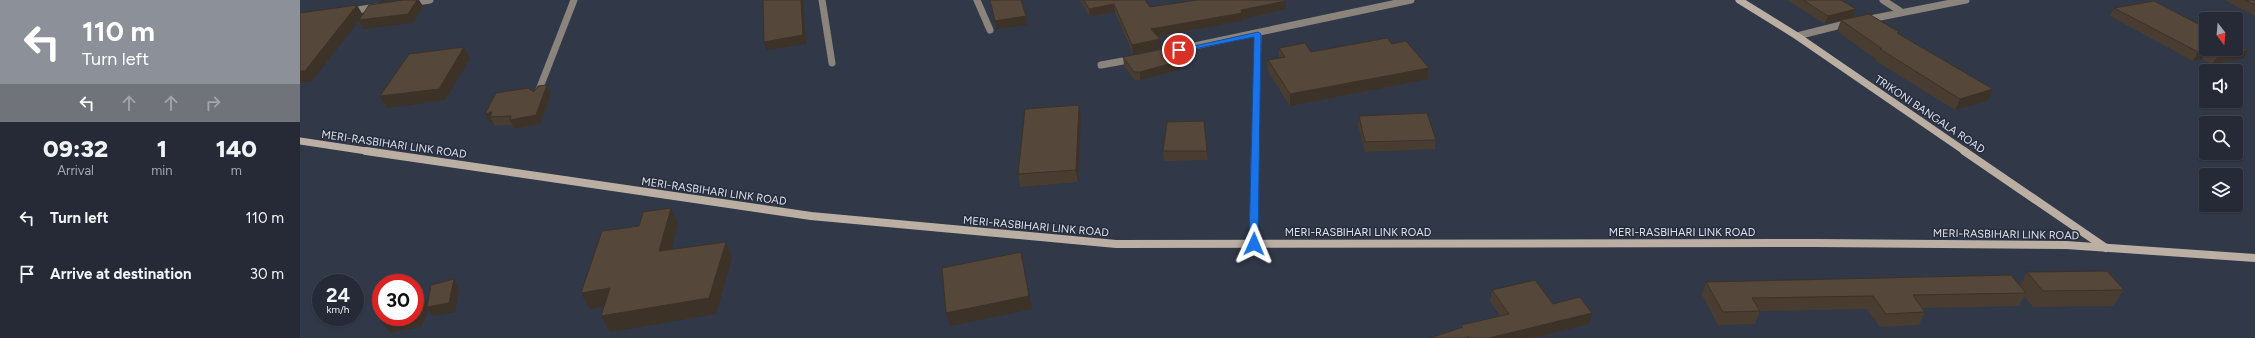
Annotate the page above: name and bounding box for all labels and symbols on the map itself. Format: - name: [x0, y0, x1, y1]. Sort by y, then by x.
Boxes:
- north arrow: [2199, 12, 2243, 56]
- pin: [1162, 33, 1196, 67]
- street label: TRIKONI BANGALA ROAD: [1872, 73, 1988, 156]
- street label: MERI-RASBIHARI LINK ROAD: [321, 128, 468, 161]
- street label: MERI-RASBIHARI LINK ROAD: [641, 175, 788, 208]
- street label: MERI-RASBIHARI LINK ROAD: [962, 214, 1110, 239]
- position arrow: [1233, 223, 1275, 265]
- street label: MERI-RASBIHARI LINK ROAD: [1285, 226, 1432, 239]
- street label: MERI-RASBIHARI LINK ROAD: [1609, 226, 1756, 239]
- street label: MERI-RASBIHARI LINK ROAD: [1933, 227, 2080, 242]
- speed limit sign: 30: [372, 274, 424, 326]

